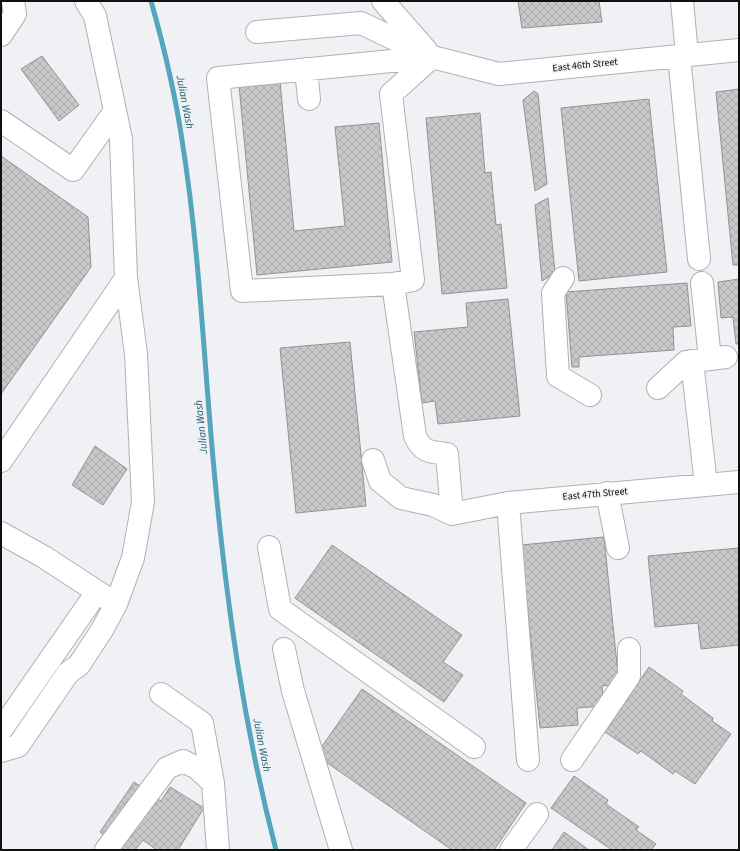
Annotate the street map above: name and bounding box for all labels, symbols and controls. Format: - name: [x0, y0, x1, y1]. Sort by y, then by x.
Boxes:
- street label: East 46th Street: [552, 55, 619, 75]
- water label: Julian Wash: [172, 73, 198, 130]
- water label: Julian Wash: [191, 399, 211, 456]
- street label: East 47th Street: [562, 484, 629, 504]
- water label: Julian Wash: [249, 716, 275, 773]

